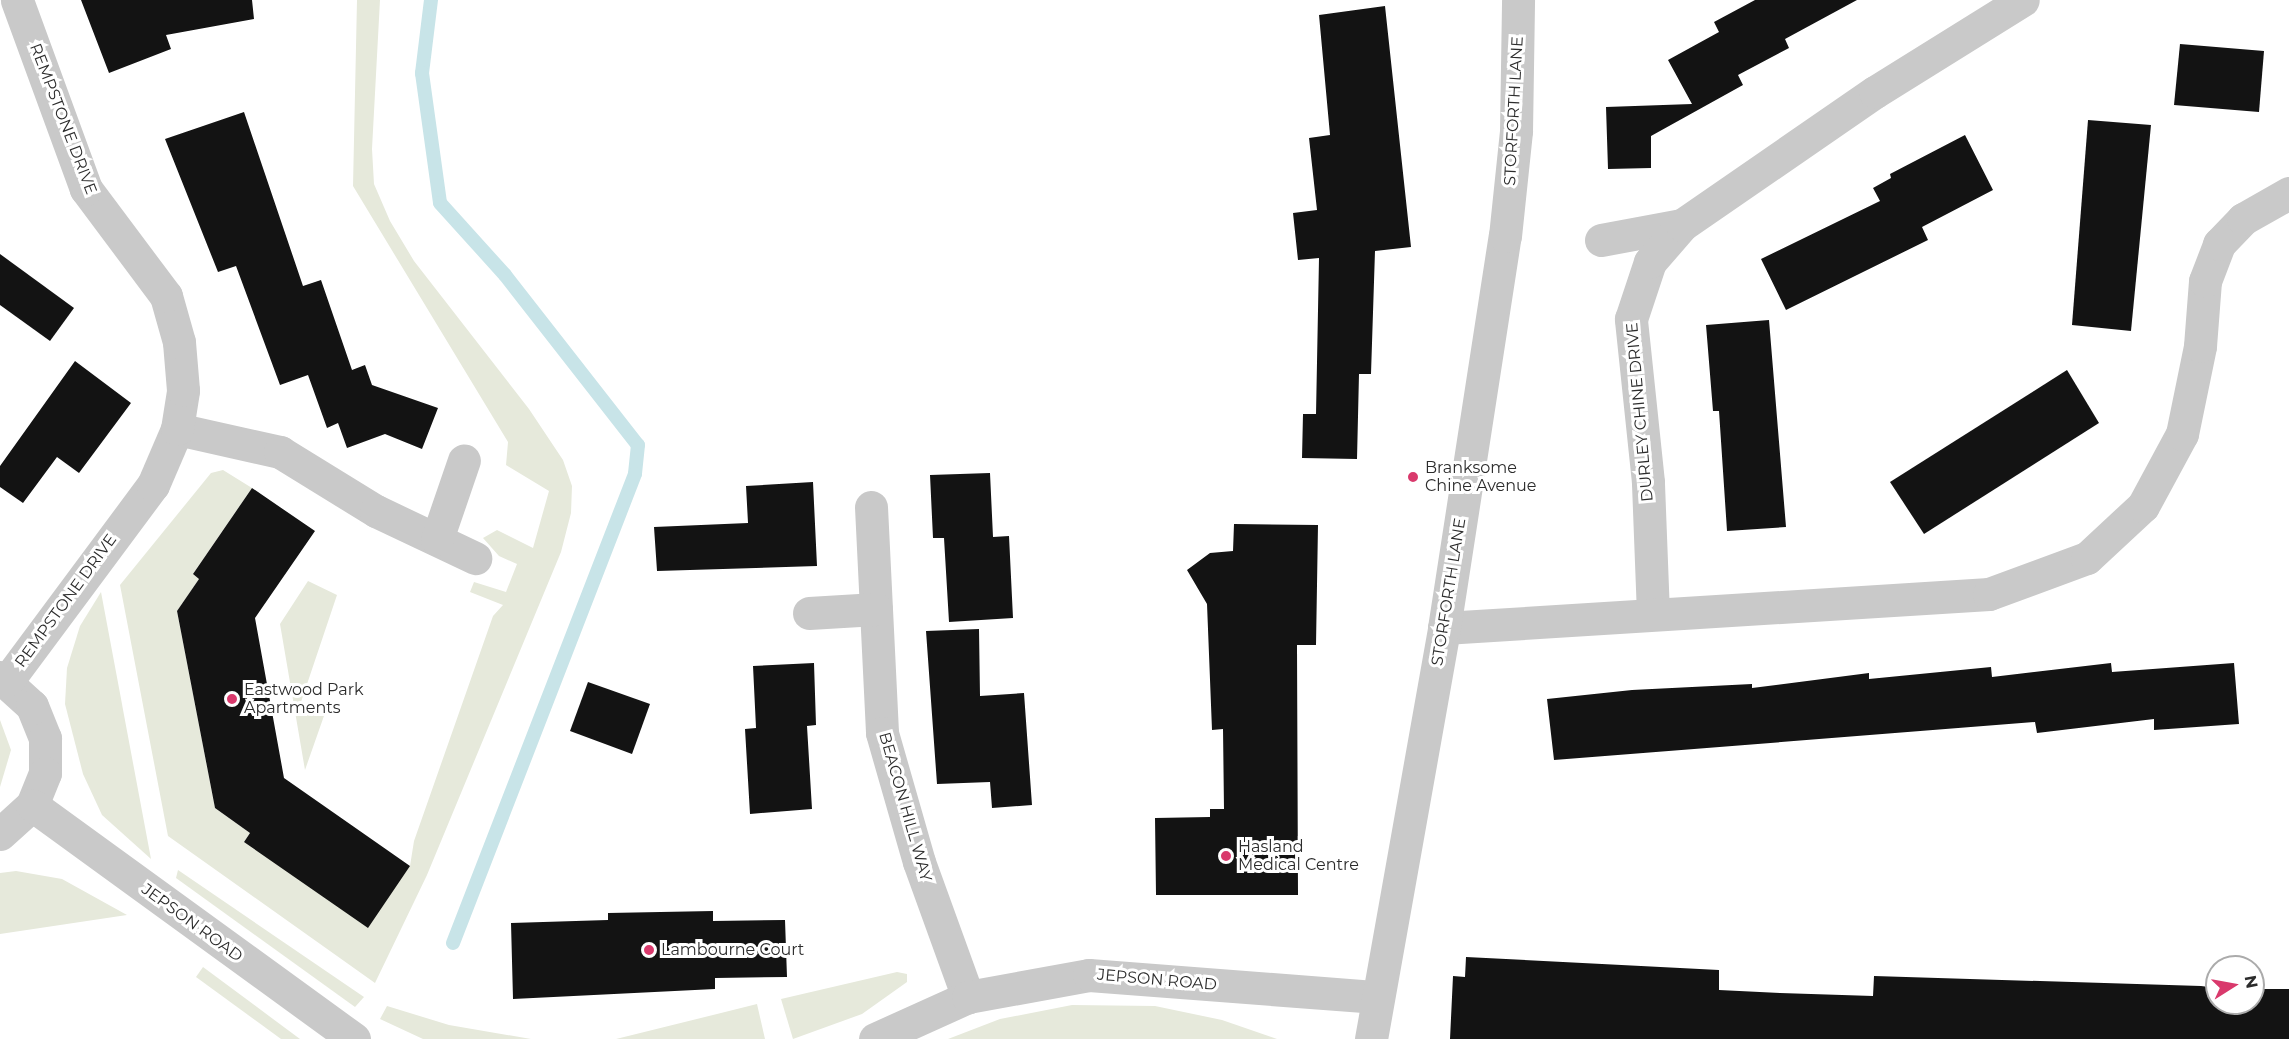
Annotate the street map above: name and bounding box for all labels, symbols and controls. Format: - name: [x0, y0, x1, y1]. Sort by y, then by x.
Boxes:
- street label: STORFORTH LANE: [1501, 36, 1527, 186]
- street label: REMPSTONE DRIVE: [25, 41, 101, 197]
- street label: DURLEY CHINE DRIVE: [1623, 322, 1657, 502]
- place label: Branksome Chine Avenue: [1425, 458, 1537, 496]
- marker: Branksome Chine Avenue: [1406, 470, 1420, 484]
- street label: STORFORTH LANE: [1428, 517, 1470, 667]
- street label: REMPSTONE DRIVE: [11, 531, 121, 671]
- place label: Eastwood Park Apartments: [244, 680, 364, 718]
- marker: Eastwood Park Apartments: [225, 692, 239, 706]
- street label: BEACON HILL WAY: [874, 730, 936, 884]
- place label: Hasland Medical Centre: [1238, 837, 1359, 875]
- marker: Hasland Medical Centre: [1219, 849, 1233, 863]
- street label: JEPSON ROAD: [138, 880, 246, 966]
- place label: Lambourne Court: [661, 940, 804, 960]
- marker: Lambourne Court: [642, 943, 656, 957]
- north arrow: [2205, 955, 2265, 1015]
- street label: JEPSON ROAD: [1096, 965, 1218, 995]
- text: N: [2241, 974, 2262, 990]

